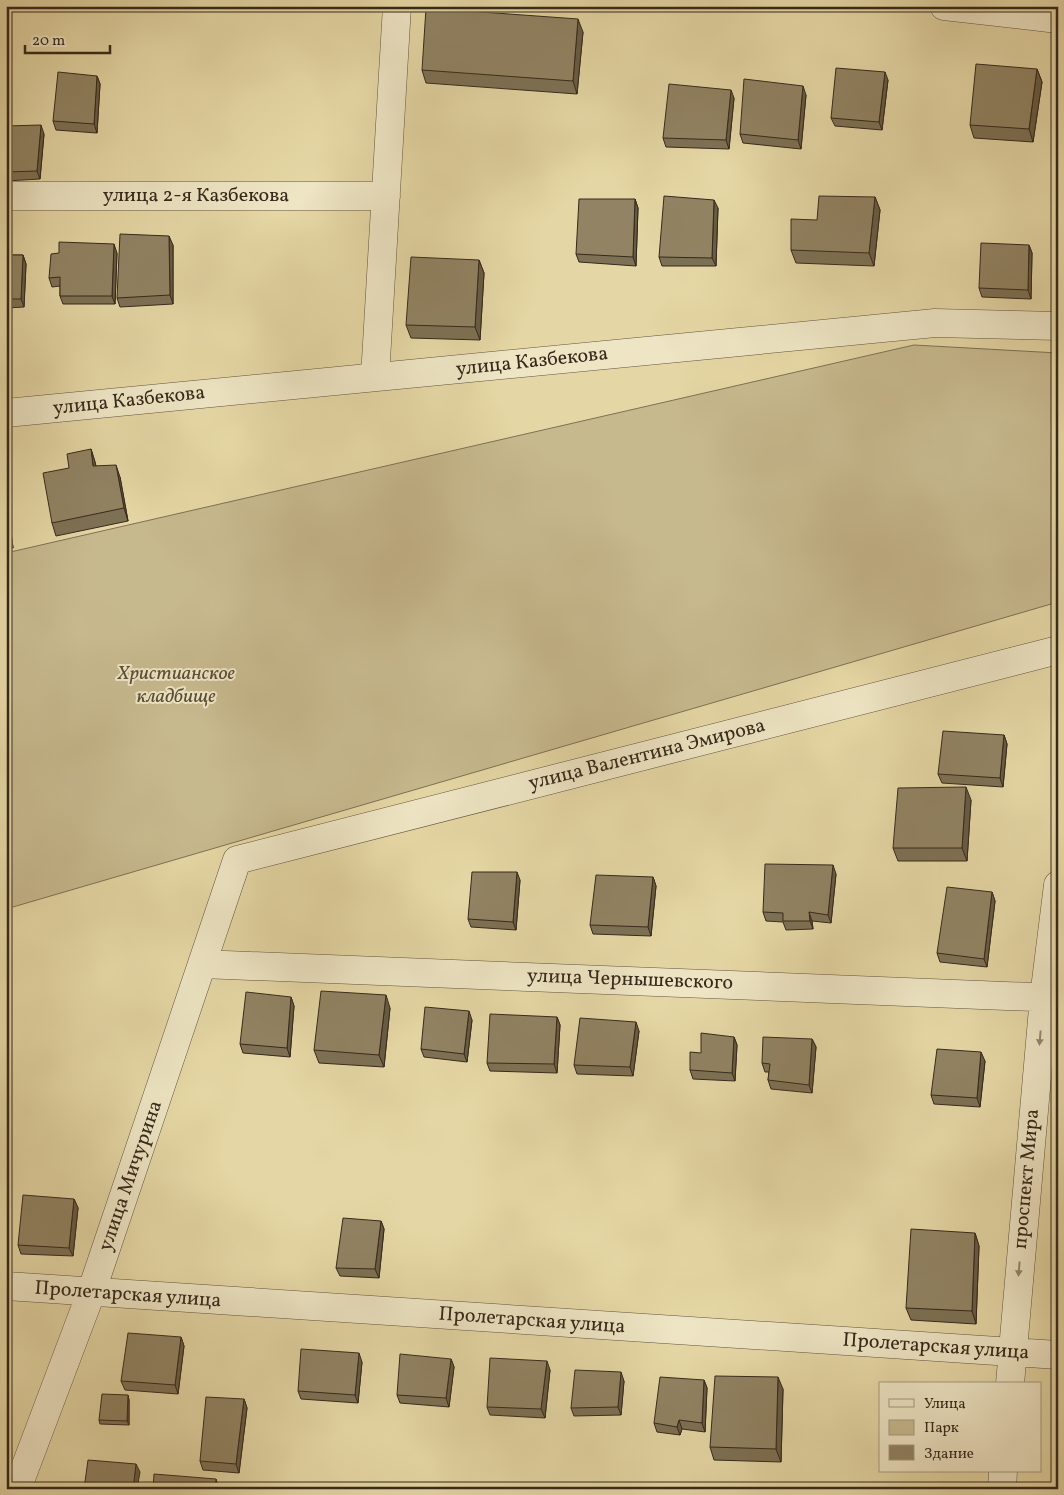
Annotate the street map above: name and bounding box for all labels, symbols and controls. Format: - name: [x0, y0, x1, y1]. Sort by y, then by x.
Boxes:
- scale bar: [25, 22, 110, 54]
- text: 20 m: [32, 31, 65, 52]
- street label: улица 2-я Казбекова: [103, 182, 289, 210]
- street label: улица Казбекова: [454, 340, 610, 384]
- street label: улица Казбекова: [51, 379, 207, 423]
- park label: Христианское кладбище: [116, 660, 236, 711]
- street label: улица Валентина Эмирова: [526, 712, 768, 798]
- street label: улица Чернышевского: [526, 962, 734, 998]
- one-way arrow: [1036, 1030, 1044, 1046]
- street label: улица Мичурина: [92, 1097, 170, 1255]
- street label: проспект Мира: [1007, 1108, 1047, 1250]
- one-way arrow: [1015, 1262, 1023, 1278]
- street label: Пролетарская улица: [34, 1275, 222, 1315]
- street label: Пролетарская улица: [438, 1301, 626, 1341]
- street label: Пролетарская улица: [842, 1327, 1030, 1367]
- legend: [879, 1382, 1042, 1472]
- text: Улица: [924, 1394, 966, 1415]
- text: Парк: [924, 1418, 959, 1439]
- text: Здание: [924, 1444, 974, 1465]

